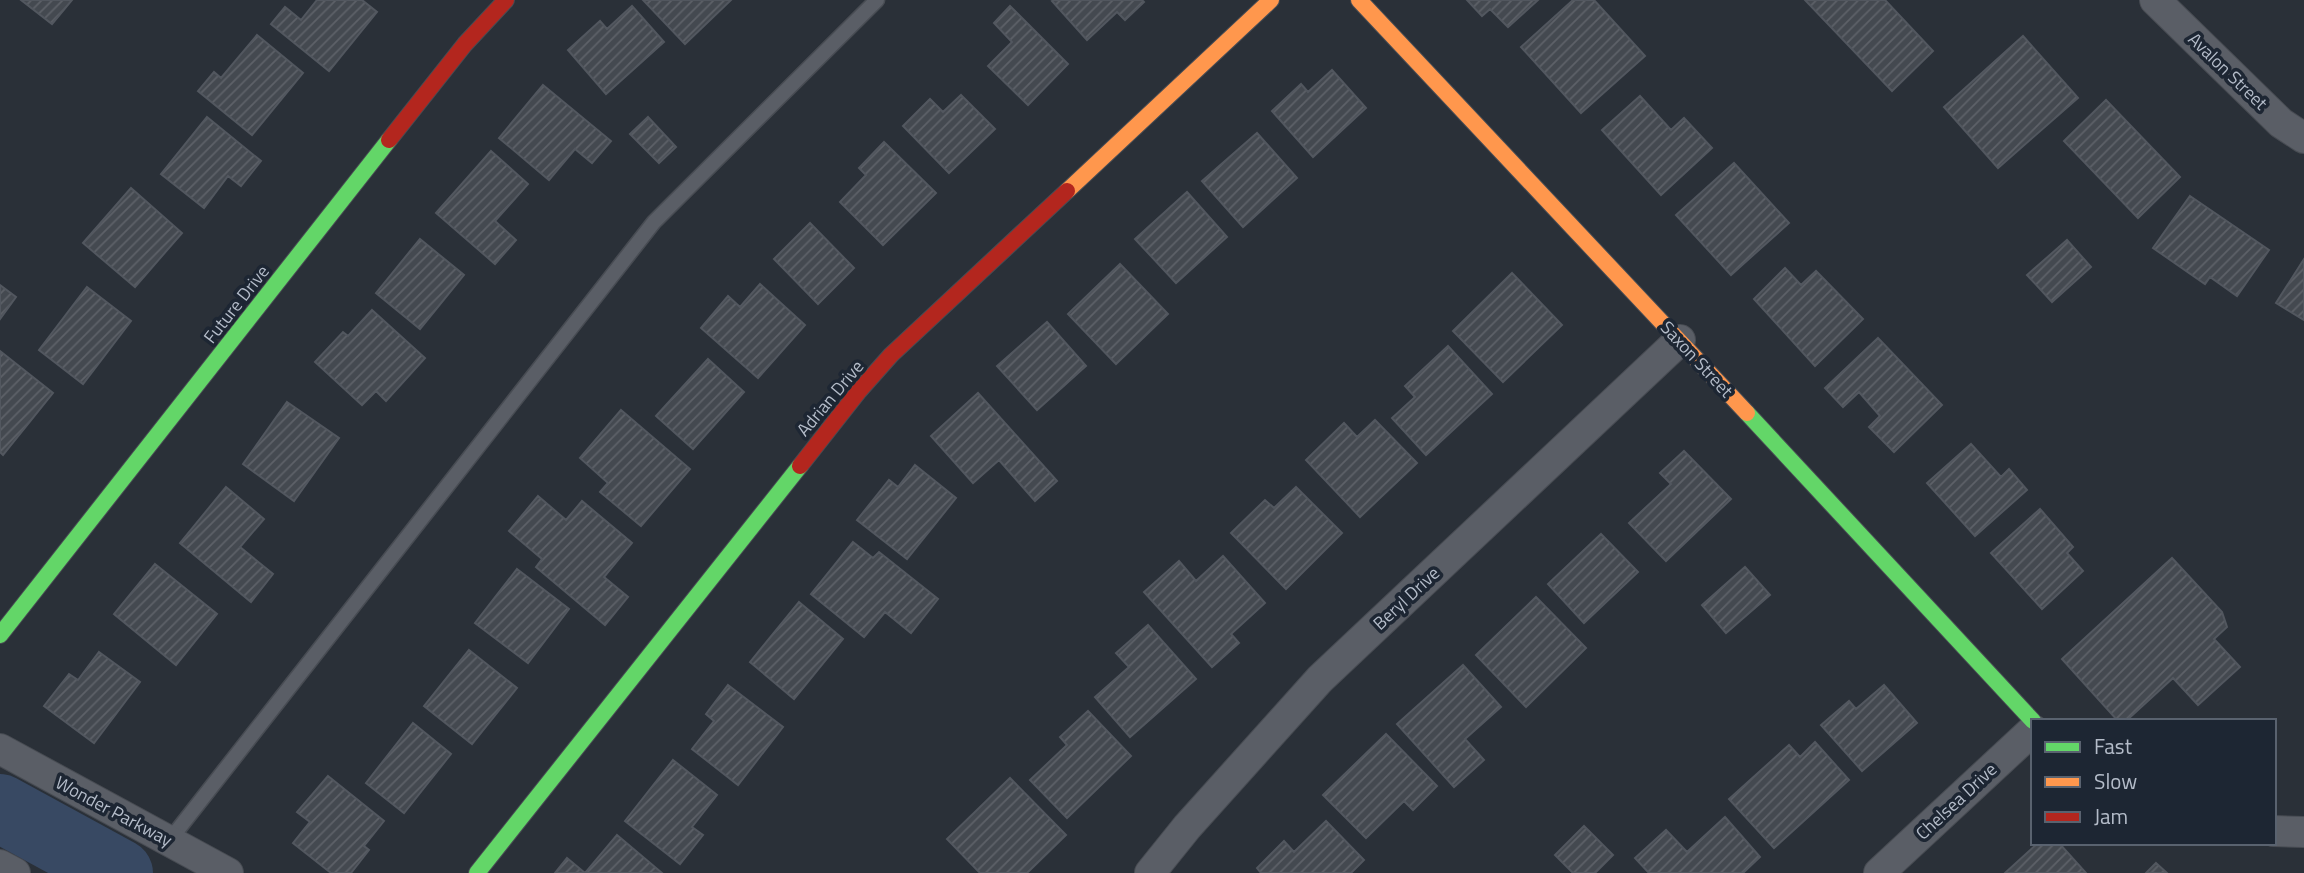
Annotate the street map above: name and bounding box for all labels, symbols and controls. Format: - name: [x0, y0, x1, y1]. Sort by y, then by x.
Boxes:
- street label: Avalon Street: [2182, 26, 2274, 116]
- street label: Future Drive: [197, 259, 275, 349]
- street label: Saxon Street: [1654, 315, 1740, 404]
- street label: Adrian Drive: [790, 354, 870, 442]
- street label: Beryl Drive: [1367, 560, 1445, 636]
- legend: [2031, 719, 2276, 845]
- text: Fast: [2094, 730, 2133, 762]
- street label: Chelsea Drive: [1909, 756, 2003, 846]
- text: Slow: [2094, 765, 2137, 797]
- street label: Wonder Parkway: [51, 769, 178, 853]
- text: Jam: [2094, 800, 2128, 832]

